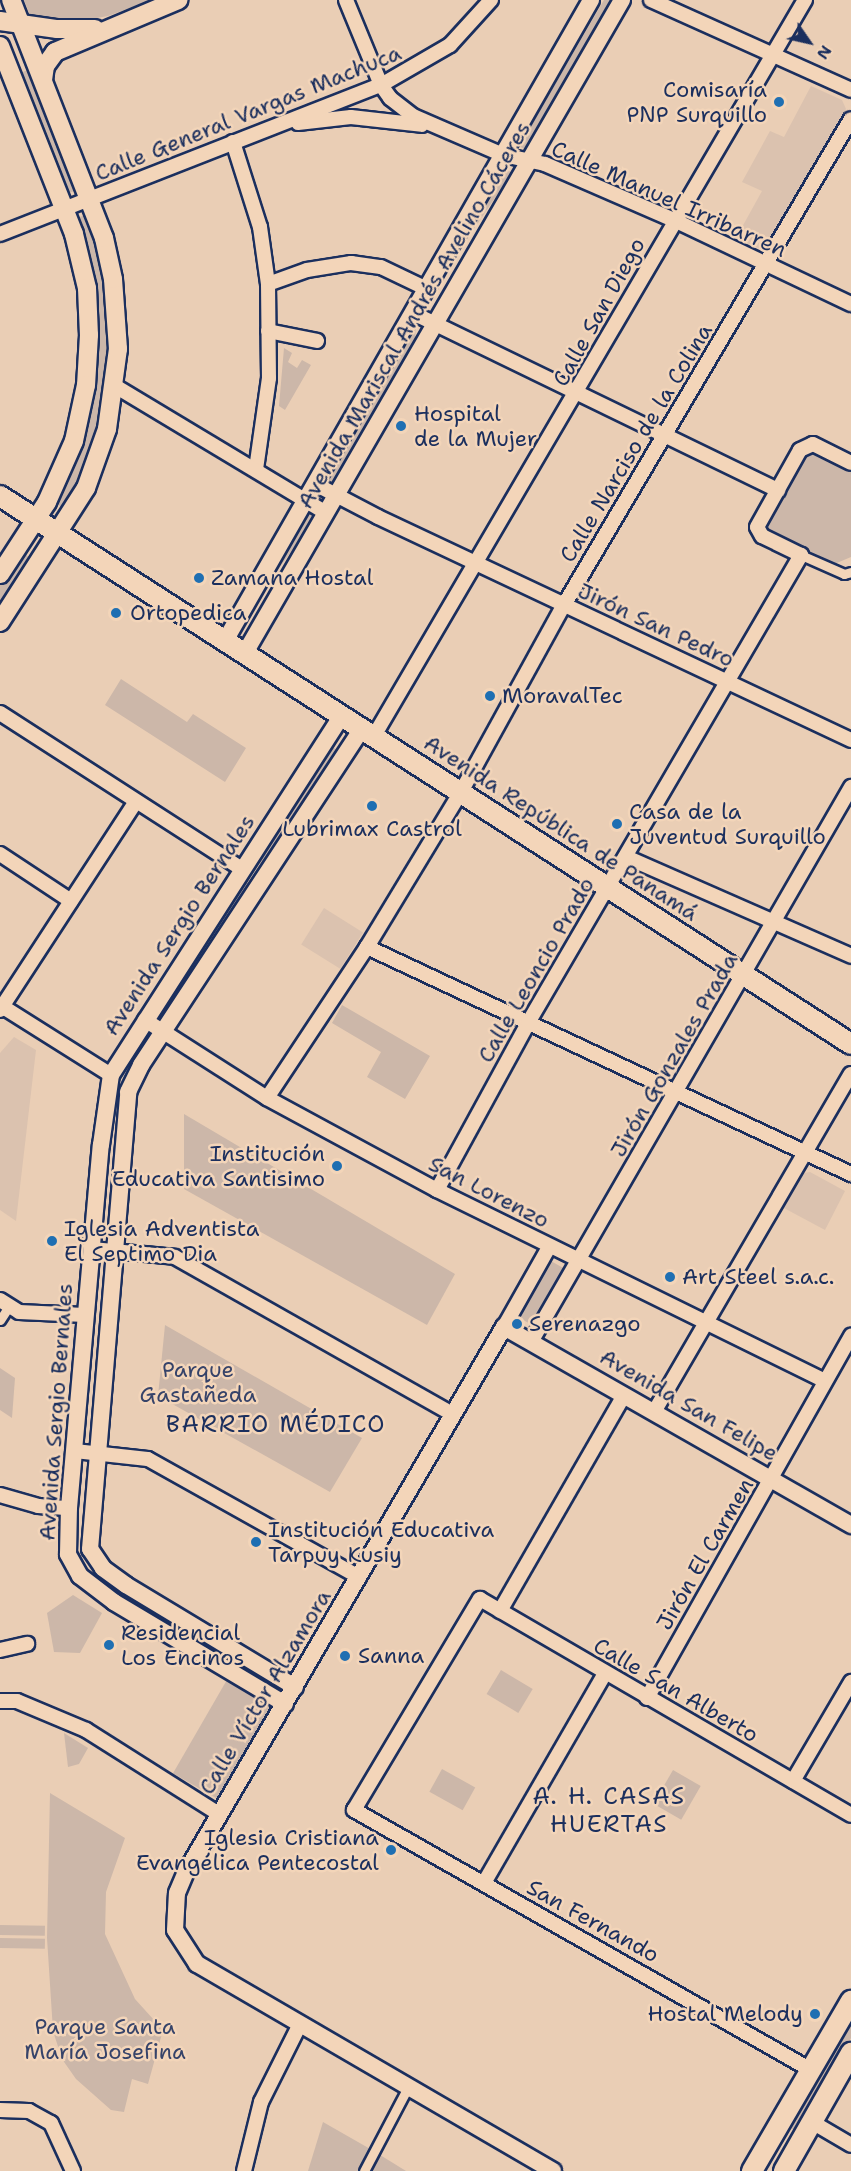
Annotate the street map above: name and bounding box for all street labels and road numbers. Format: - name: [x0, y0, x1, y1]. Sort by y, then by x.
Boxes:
- street label: Calle General Vargas Machuca: [91, 39, 405, 187]
- street label: Avenida Mariscal Andrés Avelino Cáceres: [292, 117, 536, 513]
- street label: Calle Manuel Irribarren: [547, 135, 791, 263]
- street label: Calle San Diego: [547, 233, 651, 391]
- street label: Calle Narciso de la Colina: [554, 319, 718, 567]
- street label: Jirón San Pedro: [574, 577, 738, 673]
- street label: Avenida República de Panamá: [419, 729, 703, 927]
- street label: Avenida Sergio Bernales: [98, 810, 260, 1040]
- street label: Calle Leoncio Prado: [472, 873, 600, 1067]
- street label: Jirón Gonzales Prada: [605, 948, 743, 1162]
- street label: San Lorenzo: [424, 1150, 554, 1234]
- street label: Avenida Sergio Bernales: [34, 1282, 78, 1542]
- street label: Avenida San Felipe: [595, 1343, 783, 1467]
- street label: Jirón El Carmen: [651, 1473, 759, 1635]
- street label: Calle Víctor Alzamora: [193, 1585, 337, 1799]
- street label: Calle San Alberto: [589, 1632, 763, 1748]
- street label: San Fernando: [522, 1874, 664, 1968]

